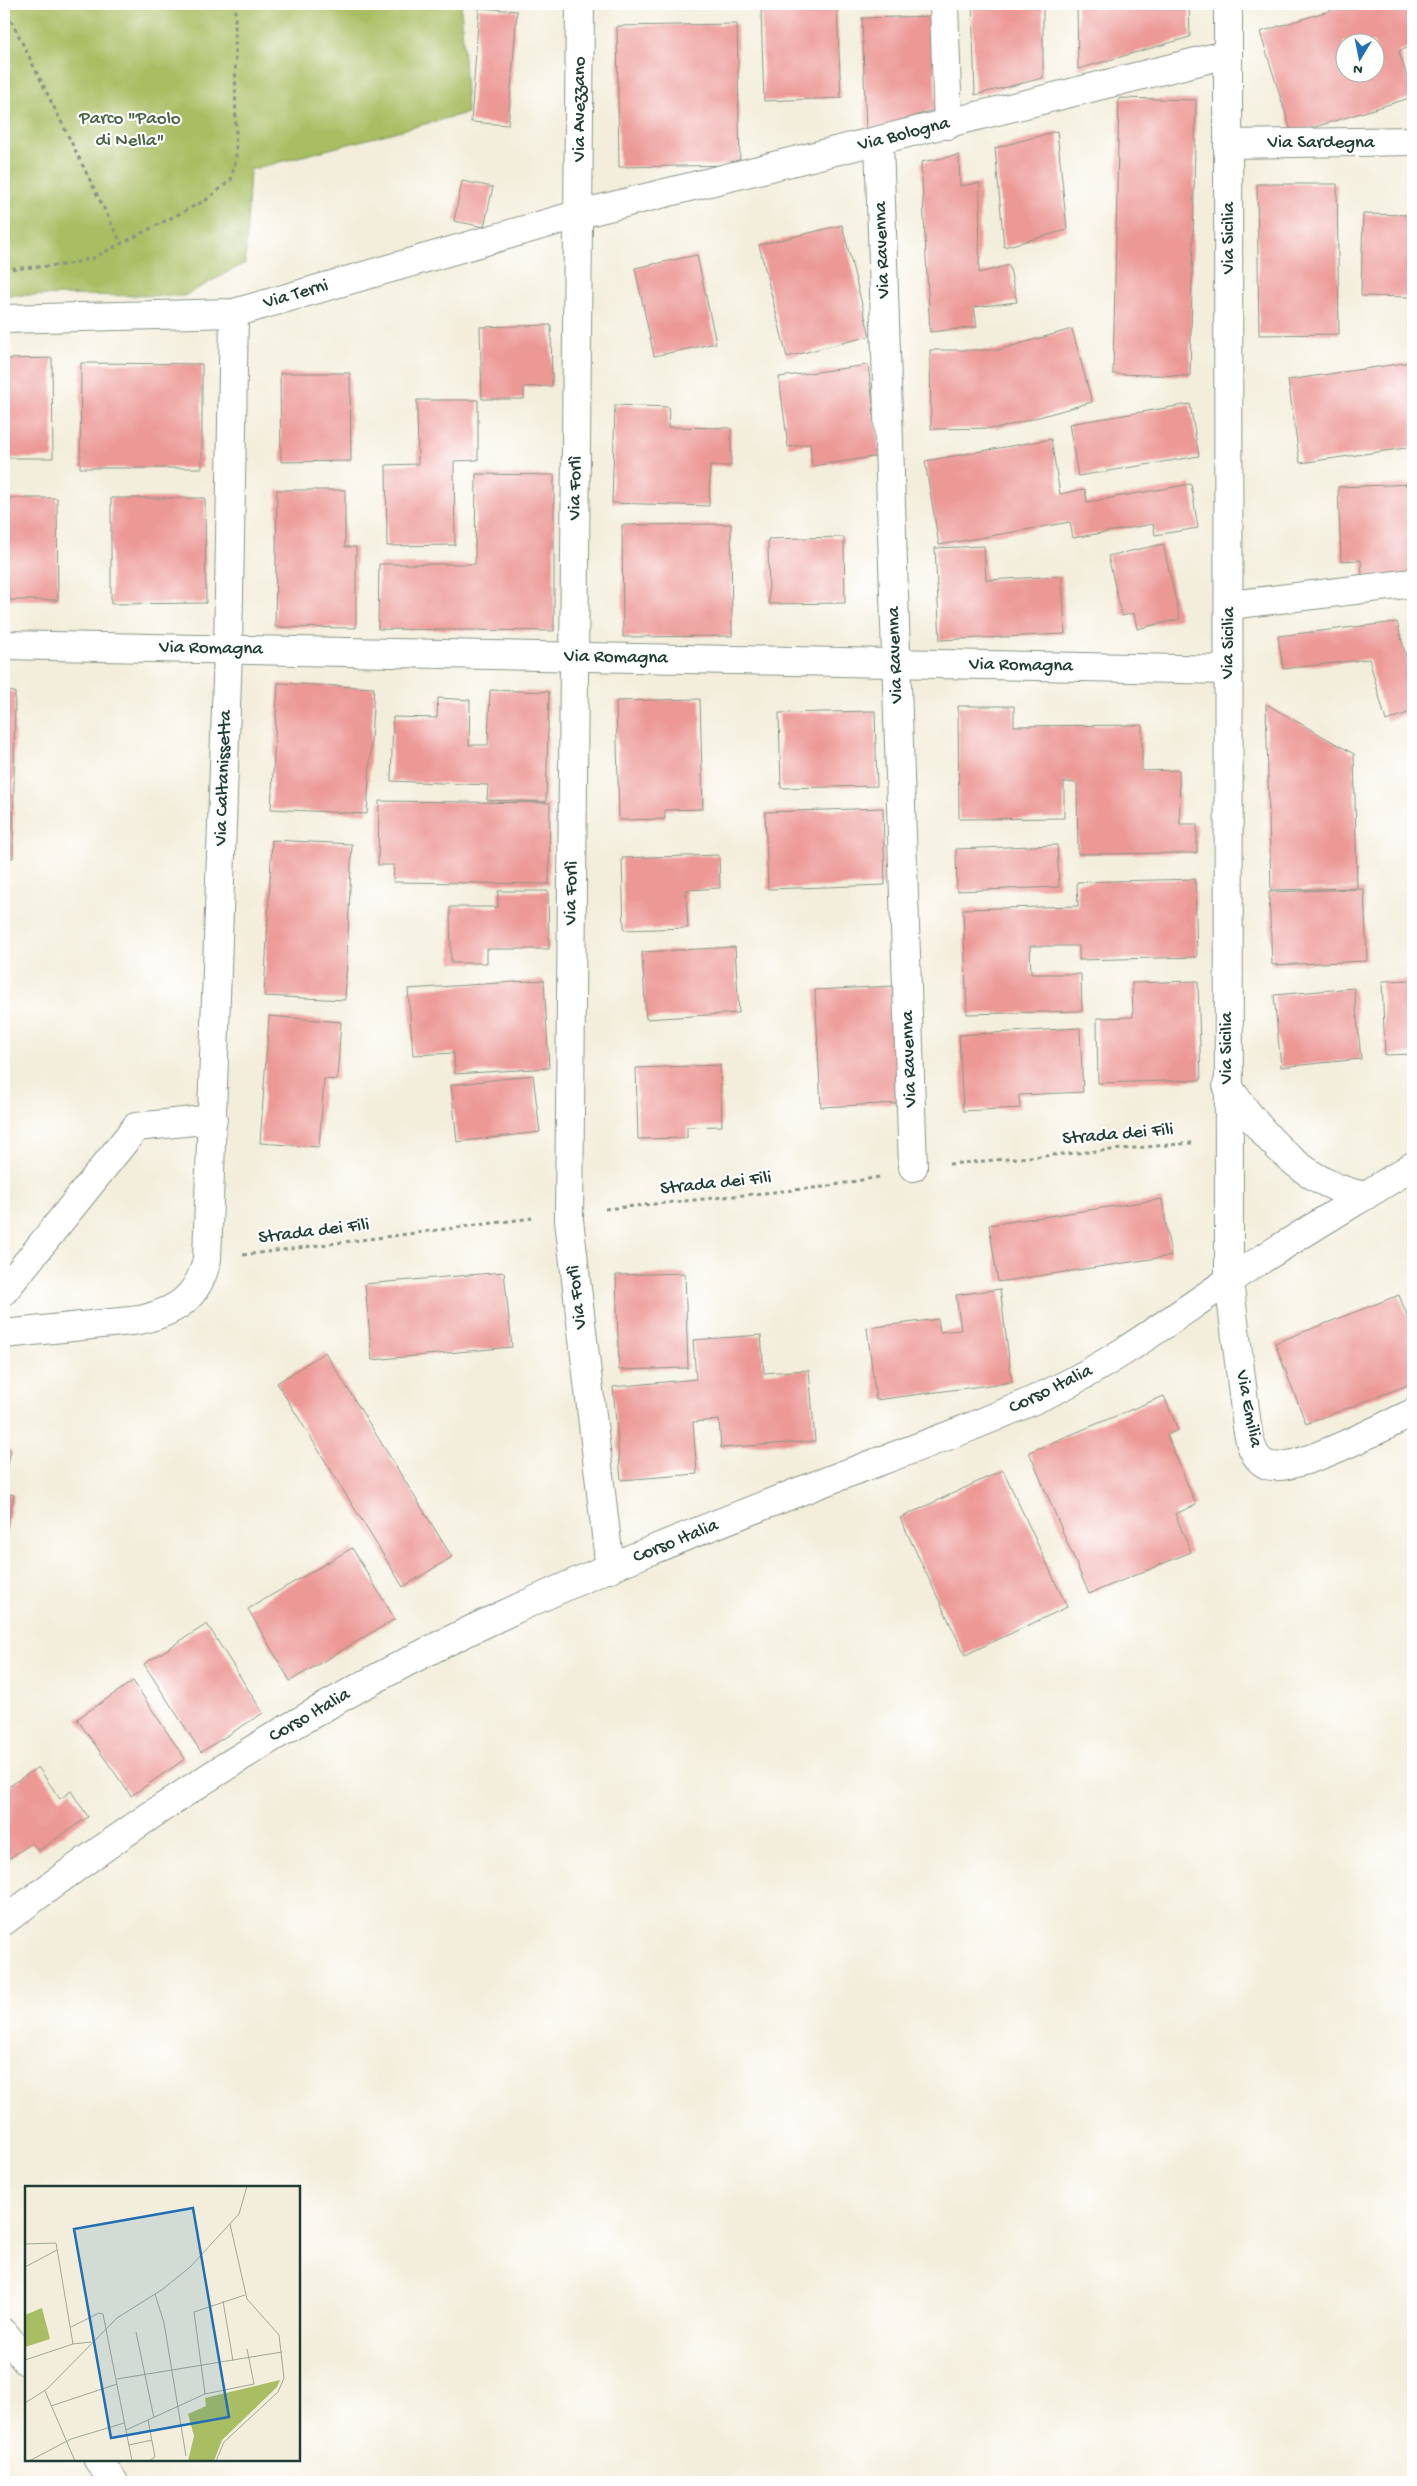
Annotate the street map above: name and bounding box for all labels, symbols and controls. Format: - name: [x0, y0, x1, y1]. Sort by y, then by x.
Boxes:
- north arrow: [1334, 32, 1384, 82]
- street label: Via Avezzano: [569, 56, 592, 163]
- text: N: [1352, 59, 1364, 78]
- park label: Parco "Paolo di Nella": [78, 108, 181, 153]
- street label: Via Bologna: [855, 112, 954, 158]
- street label: Via Sardegna: [1266, 132, 1376, 155]
- street label: Via Ravenna: [870, 200, 896, 300]
- street label: Via Sicilia: [1218, 201, 1241, 275]
- street label: Via Terni: [260, 275, 331, 316]
- street label: Via Forlì: [564, 456, 588, 521]
- street label: Via Ravenna: [883, 605, 909, 705]
- street label: Via Sicilia: [1217, 605, 1241, 680]
- street label: Via Romagna: [158, 637, 265, 661]
- street label: Via Romagna: [563, 646, 670, 670]
- street label: Via Romagna: [968, 654, 1075, 678]
- street label: Via Caltanissetta: [210, 708, 238, 847]
- street label: Via Forlì: [560, 861, 584, 926]
- street label: Via Ravenna: [897, 1009, 923, 1109]
- street label: Via Sicilia: [1216, 1011, 1239, 1085]
- street label: Strada dei Fili: [1061, 1119, 1175, 1151]
- street label: Strada dei Fili: [659, 1167, 773, 1201]
- street label: Strada dei Fili: [257, 1214, 371, 1250]
- street label: Via Forlì: [563, 1264, 593, 1331]
- street label: Corso Italia: [1006, 1359, 1098, 1420]
- street label: Via Emilia: [1229, 1368, 1267, 1451]
- street label: Corso Italia: [630, 1514, 723, 1570]
- street label: Corso Italia: [265, 1683, 356, 1748]
- inset map: [25, 2186, 300, 2461]

